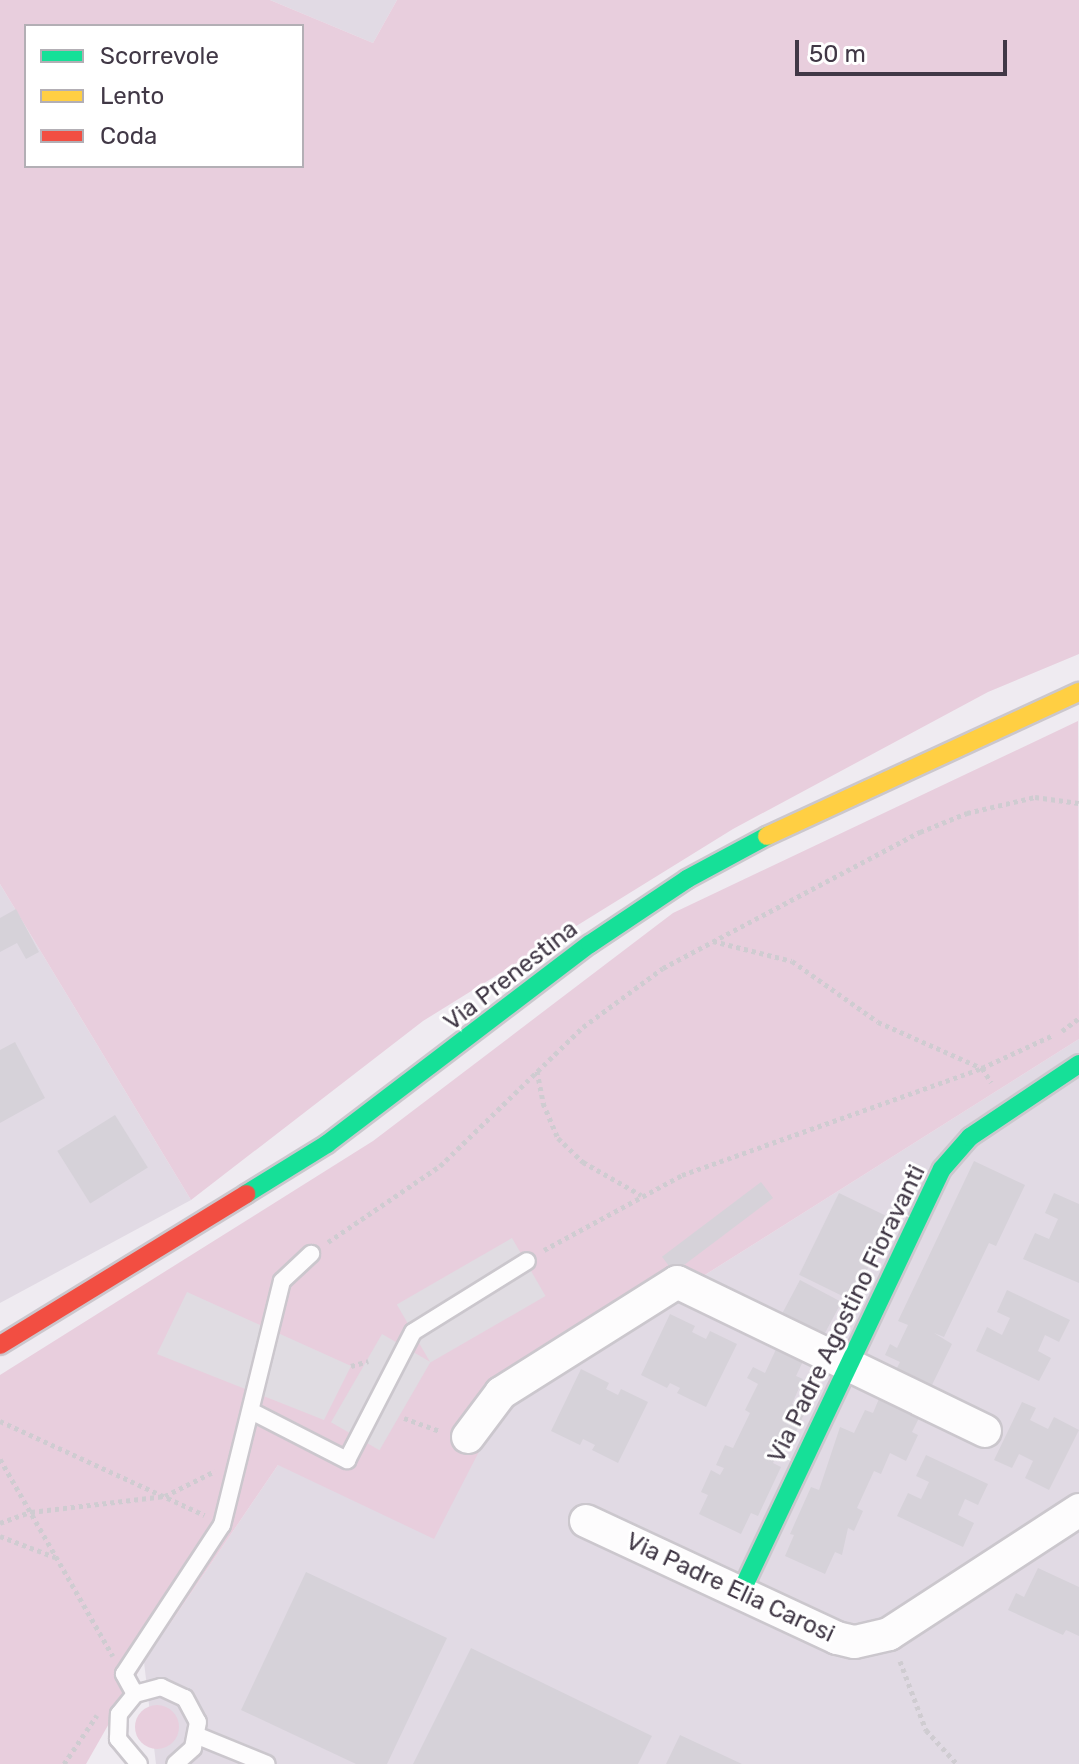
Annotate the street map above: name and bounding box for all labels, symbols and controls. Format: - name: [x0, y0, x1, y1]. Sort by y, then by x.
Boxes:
- legend: [24, 24, 304, 168]
- scale bar: [799, 24, 1011, 74]
- text: 50 m: [809, 40, 866, 68]
- text: Scorrevole: [100, 42, 219, 70]
- text: Lento: [100, 82, 164, 110]
- text: Coda: [100, 122, 157, 150]
- street label: Via Prenestina: [439, 915, 583, 1037]
- street label: Via Padre Agostino Fioravanti: [762, 1160, 932, 1468]
- street label: Via Padre Elia Carosi: [621, 1527, 839, 1649]

